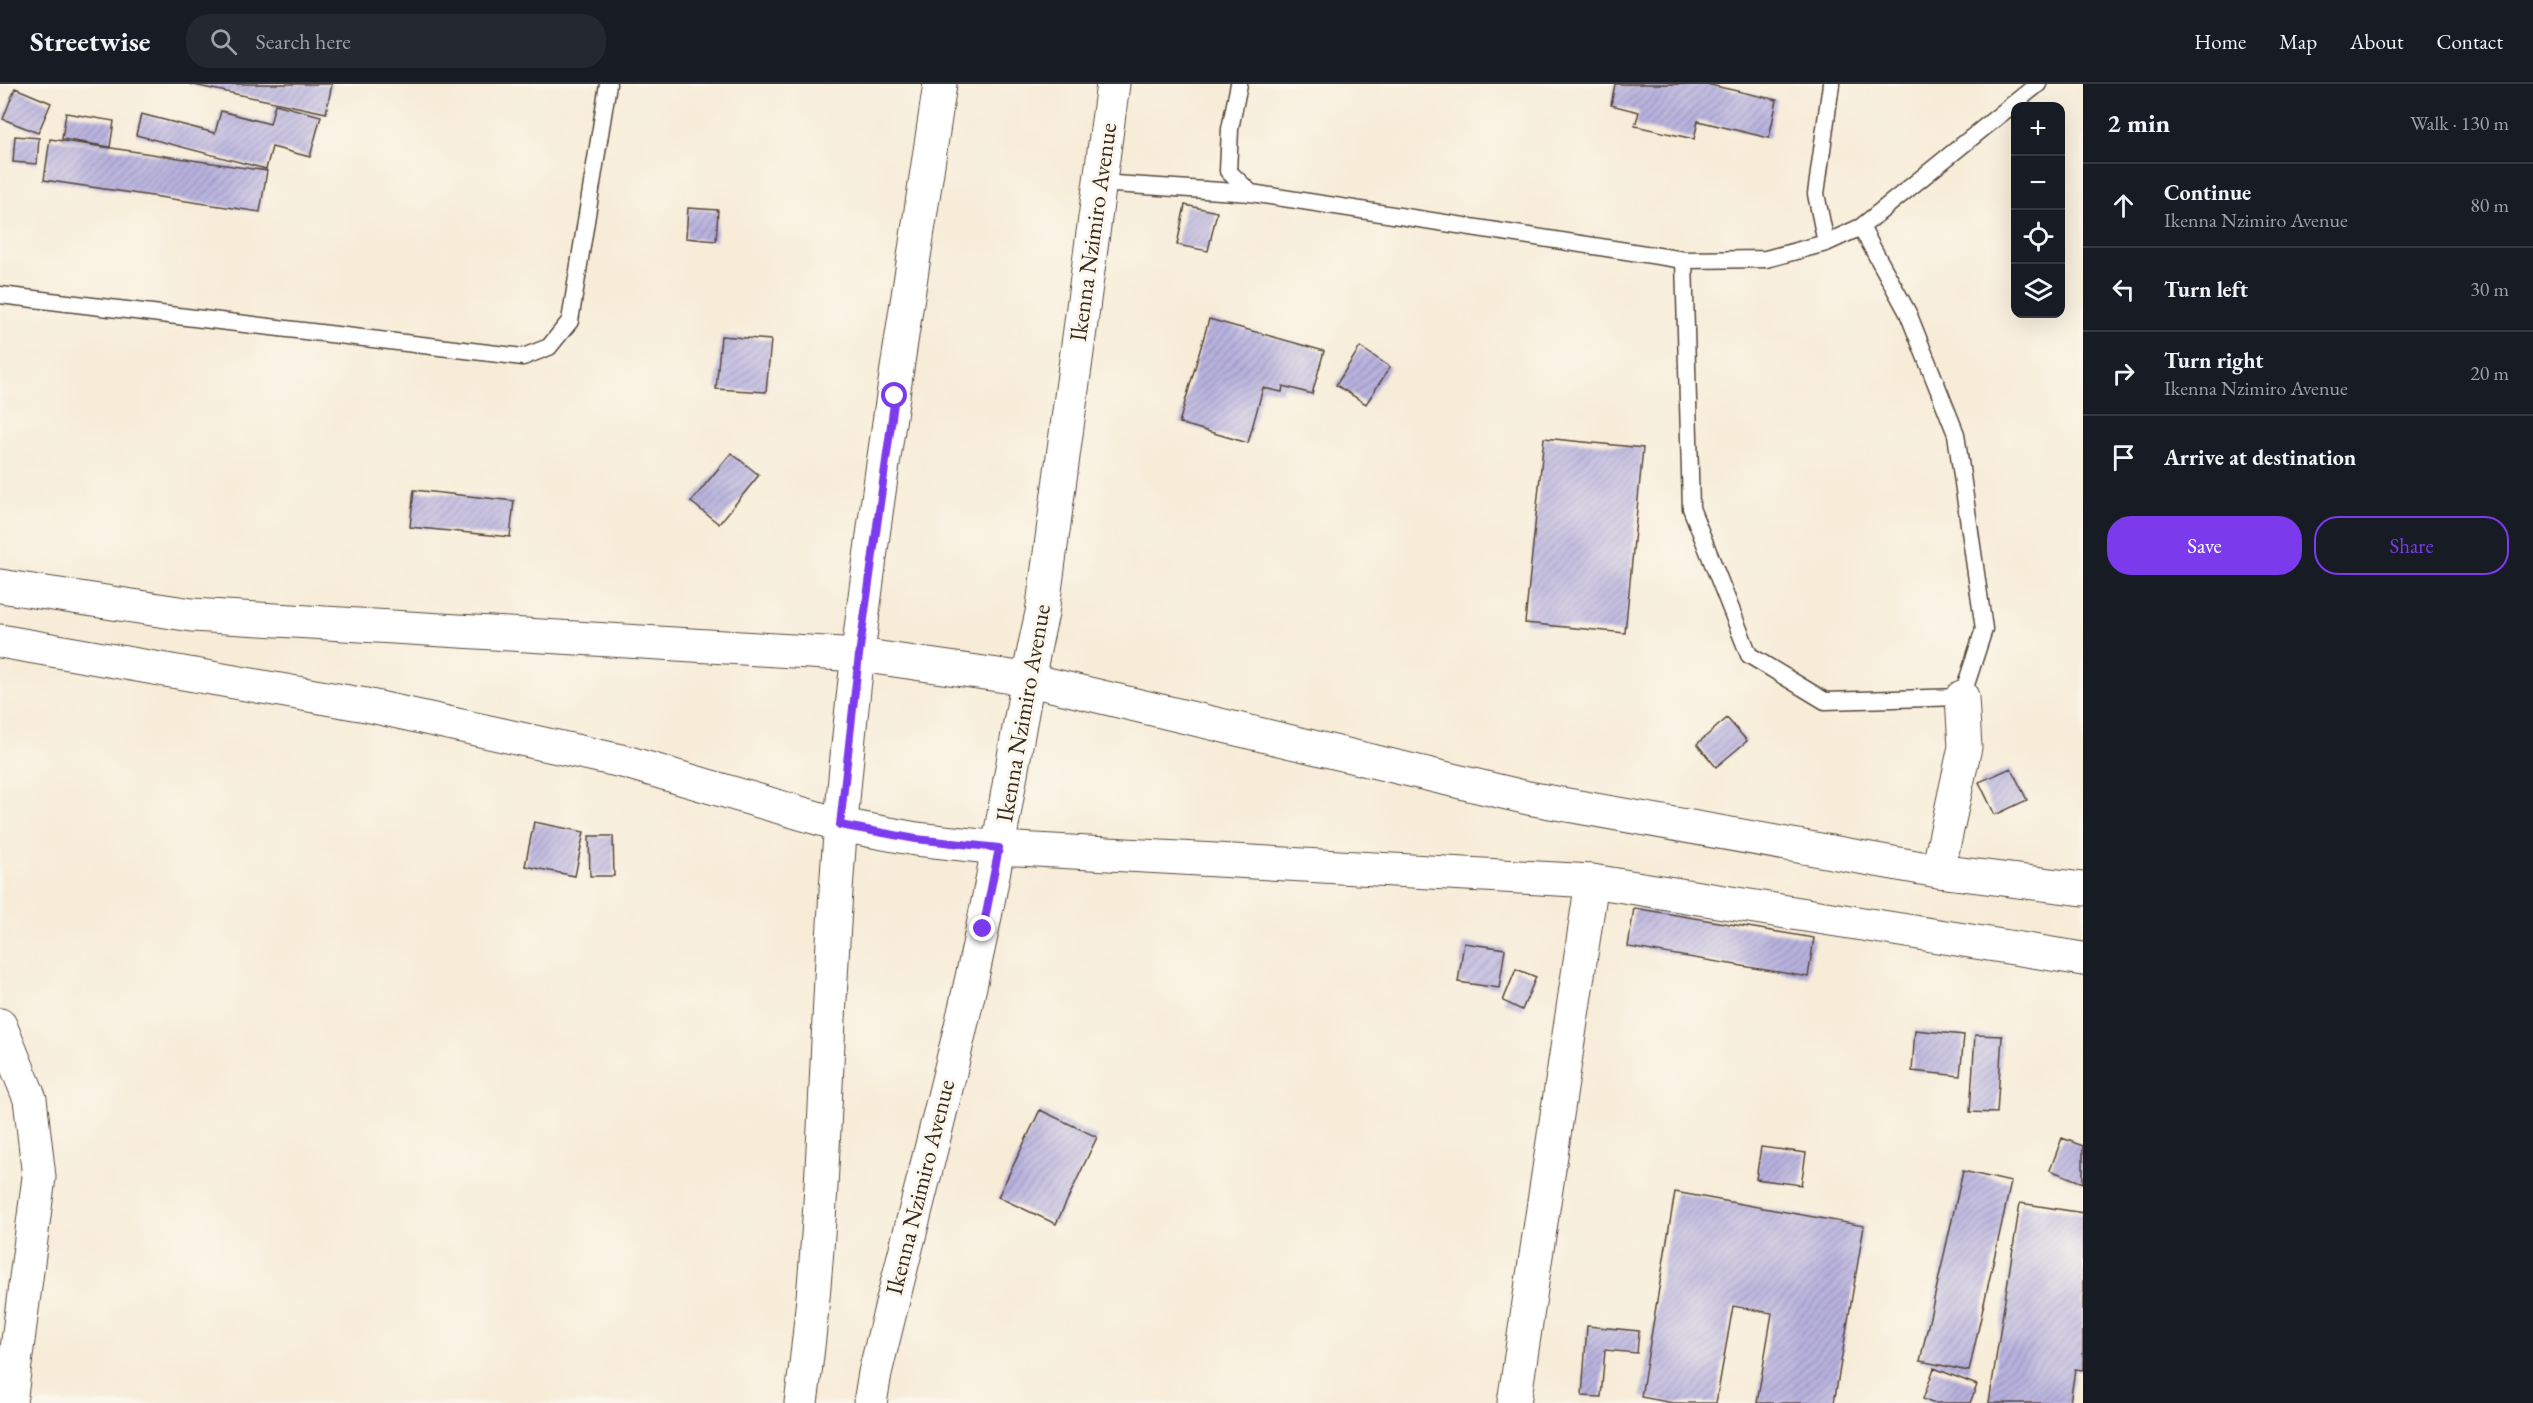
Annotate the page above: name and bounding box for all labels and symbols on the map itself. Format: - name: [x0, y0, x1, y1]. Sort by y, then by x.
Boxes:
- street label: Ikenna Nzimiro Avenue: [1062, 121, 1123, 343]
- route start: [881, 382, 907, 408]
- street label: Ikenna Nzimiro Avenue: [988, 602, 1057, 824]
- route end: [969, 915, 995, 941]
- street label: Ikenna Nzimiro Avenue: [878, 1076, 961, 1298]

